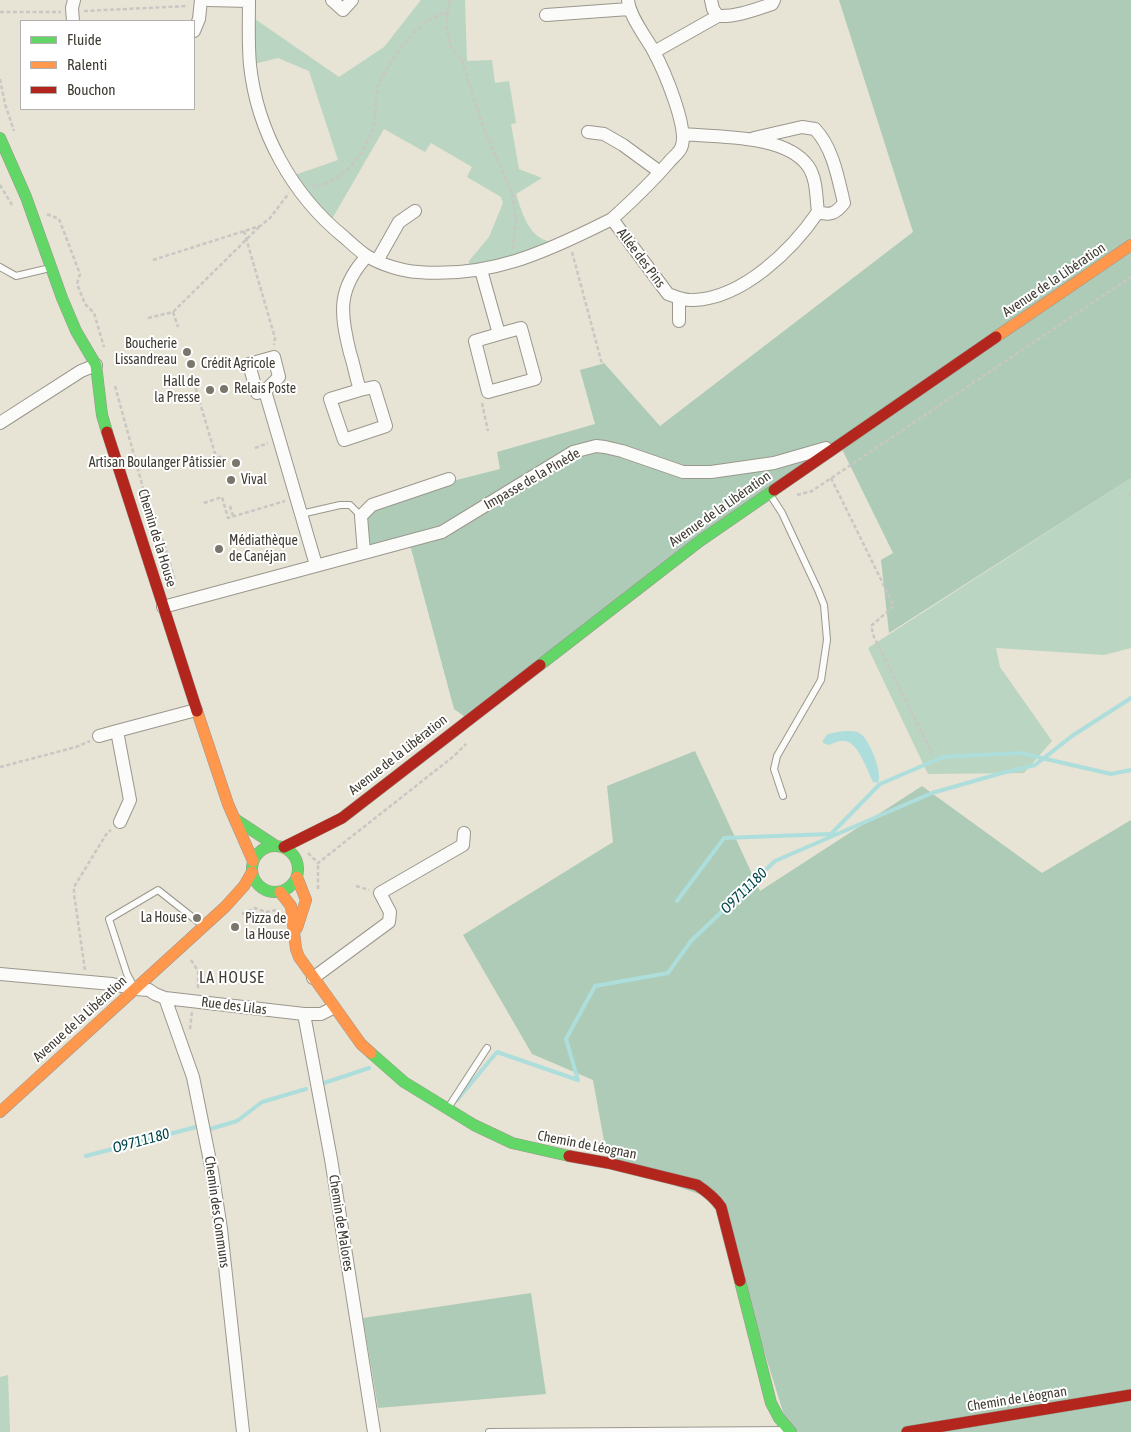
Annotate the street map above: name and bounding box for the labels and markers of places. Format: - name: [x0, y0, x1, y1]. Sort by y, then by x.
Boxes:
- place label: Boucherie Lissandreau: [115, 336, 177, 368]
- marker: Boucherie Lissandreau: [181, 346, 193, 358]
- place label: Crédit Agricole: [201, 356, 275, 372]
- marker: Crédit Agricole: [185, 358, 197, 370]
- place label: Hall de la Presse: [154, 374, 200, 407]
- place label: Relais Poste: [234, 381, 296, 397]
- marker: Relais Poste: [218, 383, 230, 395]
- marker: Hall de la Presse: [204, 384, 216, 396]
- place label: Artisan Boulanger Pâtissier: [89, 455, 226, 471]
- marker: Artisan Boulanger Pâtissier: [230, 457, 242, 469]
- place label: Vival: [241, 472, 267, 488]
- marker: Vival: [225, 474, 237, 486]
- place label: Médiathèque de Canéjan: [229, 533, 298, 566]
- marker: Médiathèque de Canéjan: [213, 543, 225, 555]
- place label: La House: [140, 910, 187, 926]
- place label: Pizza de la House: [245, 911, 290, 944]
- marker: La House: [191, 912, 203, 924]
- marker: Pizza de la House: [229, 921, 241, 933]

